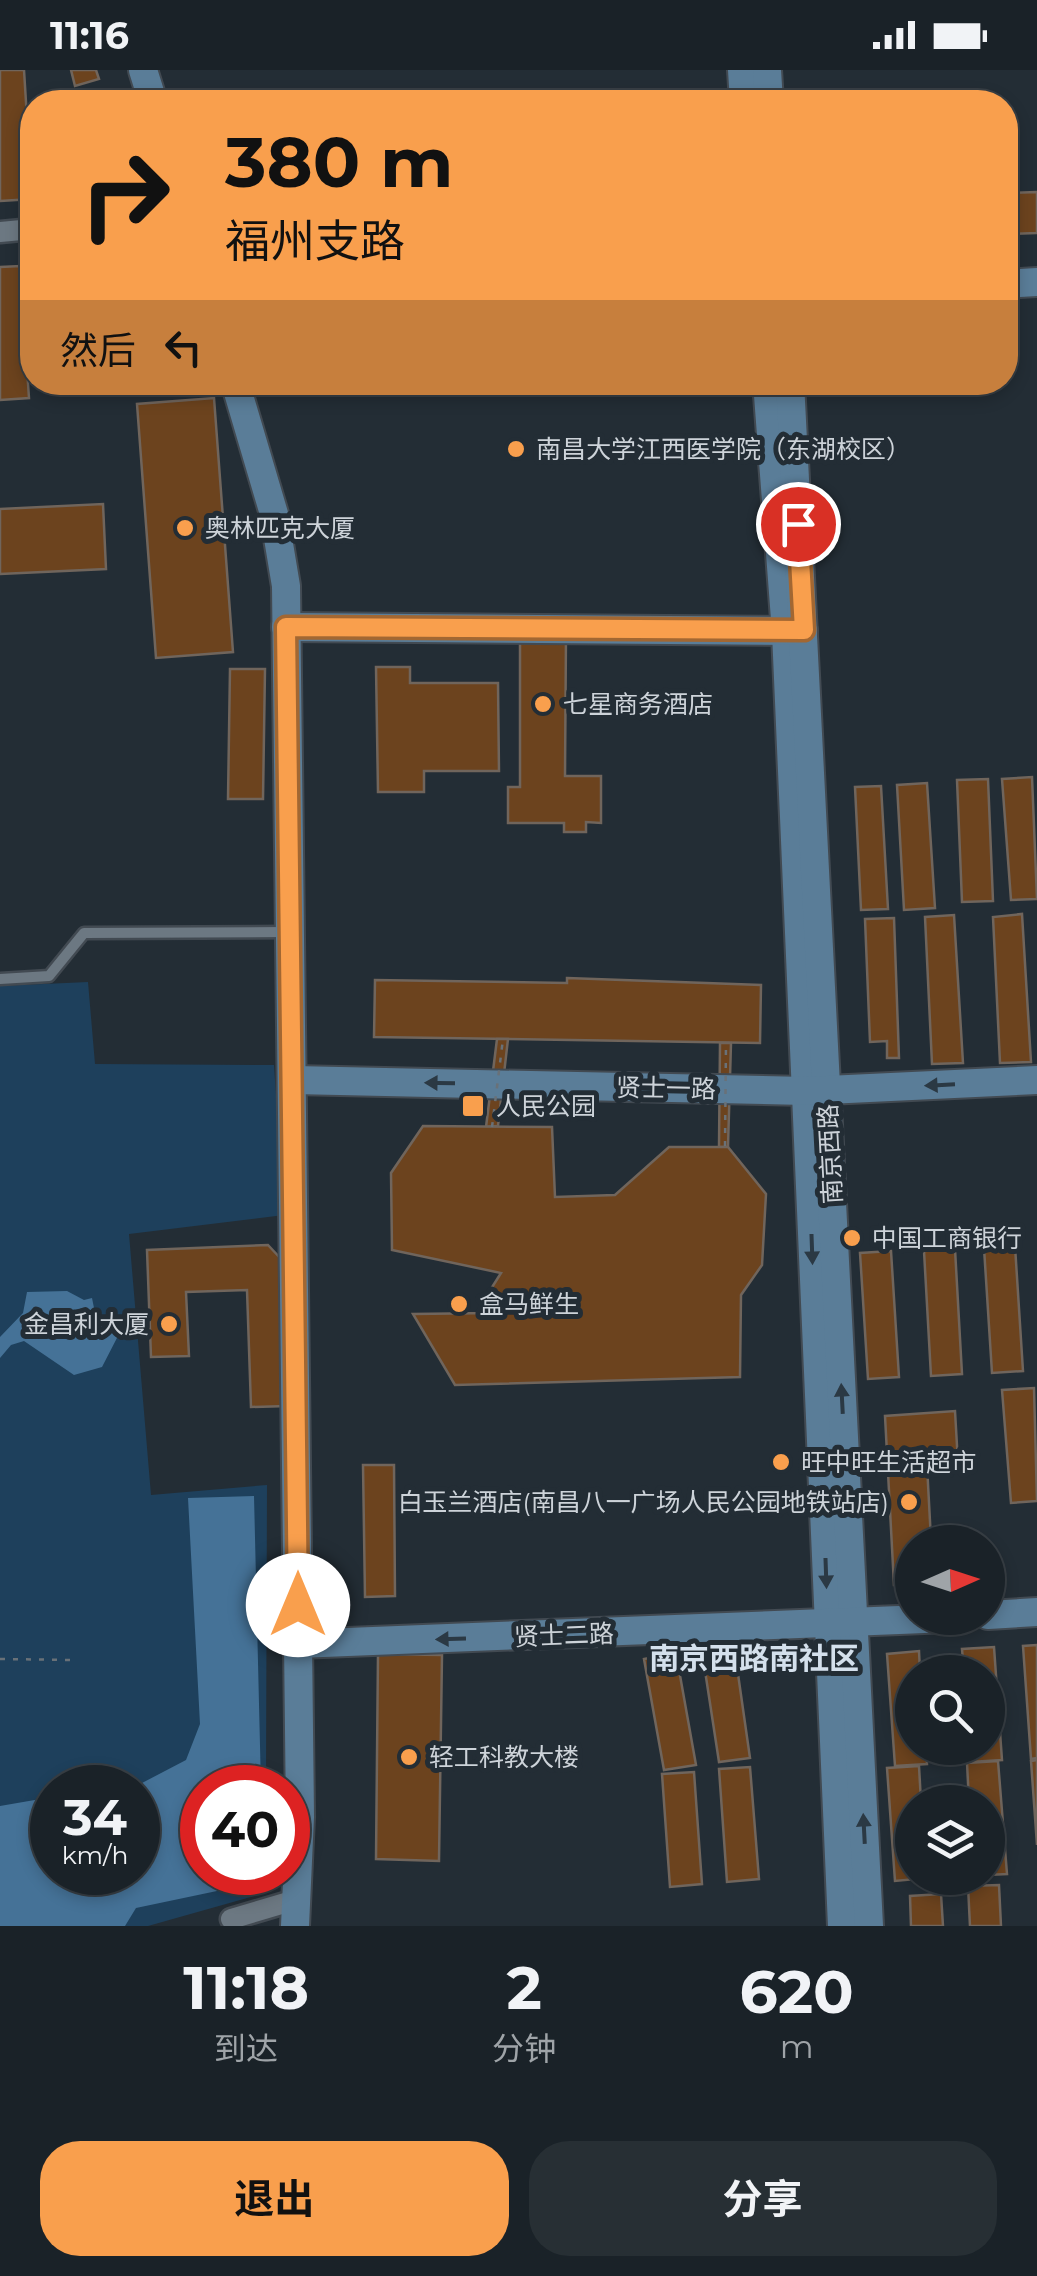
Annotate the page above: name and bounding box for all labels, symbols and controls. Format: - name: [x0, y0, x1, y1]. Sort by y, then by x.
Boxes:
- text: 11:16: [50, 12, 129, 59]
- text: 380 m: [225, 119, 453, 205]
- icon: right: [60, 130, 190, 260]
- text: 福州支路: [225, 213, 405, 268]
- icon: left: [156, 320, 211, 375]
- text: 然后: [60, 327, 136, 374]
- place label: 南昌大学江西医学院（东湖校区）: [536, 434, 911, 464]
- marker: 南昌大学江西医学院（东湖校区）: [505, 438, 527, 460]
- pin: [756, 482, 841, 567]
- icon: arrive: [771, 497, 826, 552]
- place label: 奥林匹克大厦: [205, 513, 355, 543]
- marker: 奥林匹克大厦: [174, 517, 196, 539]
- place label: 七星商务酒店: [563, 689, 713, 719]
- marker: 七星商务酒店: [532, 693, 554, 715]
- street label: 贤士一路: [616, 1072, 716, 1104]
- one-way arrow: [423, 1075, 455, 1091]
- one-way arrow: [923, 1077, 955, 1093]
- place label: 人民公园: [496, 1091, 596, 1121]
- marker: 人民公园: [460, 1093, 486, 1119]
- street label: 南京西路: [812, 1103, 848, 1205]
- place label: 中国工商银行: [872, 1223, 1022, 1253]
- marker: 中国工商银行: [841, 1227, 863, 1249]
- one-way arrow: [805, 1233, 821, 1265]
- place label: 盒马鲜生: [479, 1289, 579, 1319]
- marker: 盒马鲜生: [448, 1293, 470, 1315]
- place label: 金昌利大厦: [24, 1309, 149, 1339]
- marker: 金昌利大厦: [158, 1313, 180, 1335]
- one-way arrow: [834, 1383, 850, 1415]
- place label: 旺中旺生活超市: [801, 1447, 976, 1477]
- marker: 旺中旺生活超市: [770, 1451, 792, 1473]
- place label: 白玉兰酒店(南昌八一广场人民公园地铁站店): [398, 1487, 889, 1517]
- marker: 白玉兰酒店(南昌八一广场人民公园地铁站店): [898, 1491, 920, 1513]
- north arrow: [895, 1525, 1005, 1635]
- map controls: [895, 1525, 1005, 1895]
- position arrow: [246, 1553, 350, 1657]
- one-way arrow: [819, 1558, 835, 1590]
- street label: 贤士二路: [513, 1618, 615, 1652]
- one-way arrow: [435, 1631, 467, 1647]
- district label: 南京西路南社区: [649, 1640, 859, 1677]
- button: search: [895, 1655, 1005, 1765]
- place label: 轻工科教大楼: [429, 1742, 579, 1772]
- marker: 轻工科教大楼: [398, 1746, 420, 1768]
- speed limit sign: 40: [180, 1765, 310, 1895]
- button: layers: [895, 1785, 1005, 1895]
- text: 34: [63, 1787, 127, 1848]
- one-way arrow: [856, 1812, 872, 1844]
- text: km/h: [62, 1840, 128, 1870]
- text: 11:18: [183, 1951, 309, 2024]
- text: 2: [507, 1951, 542, 2024]
- text: 620: [739, 1955, 854, 2028]
- text: m: [780, 2027, 814, 2066]
- text: 到达: [214, 2029, 278, 2068]
- text: 分钟: [492, 2029, 556, 2068]
- button: 退出: [40, 2141, 509, 2256]
- button: 分享: [529, 2141, 997, 2256]

